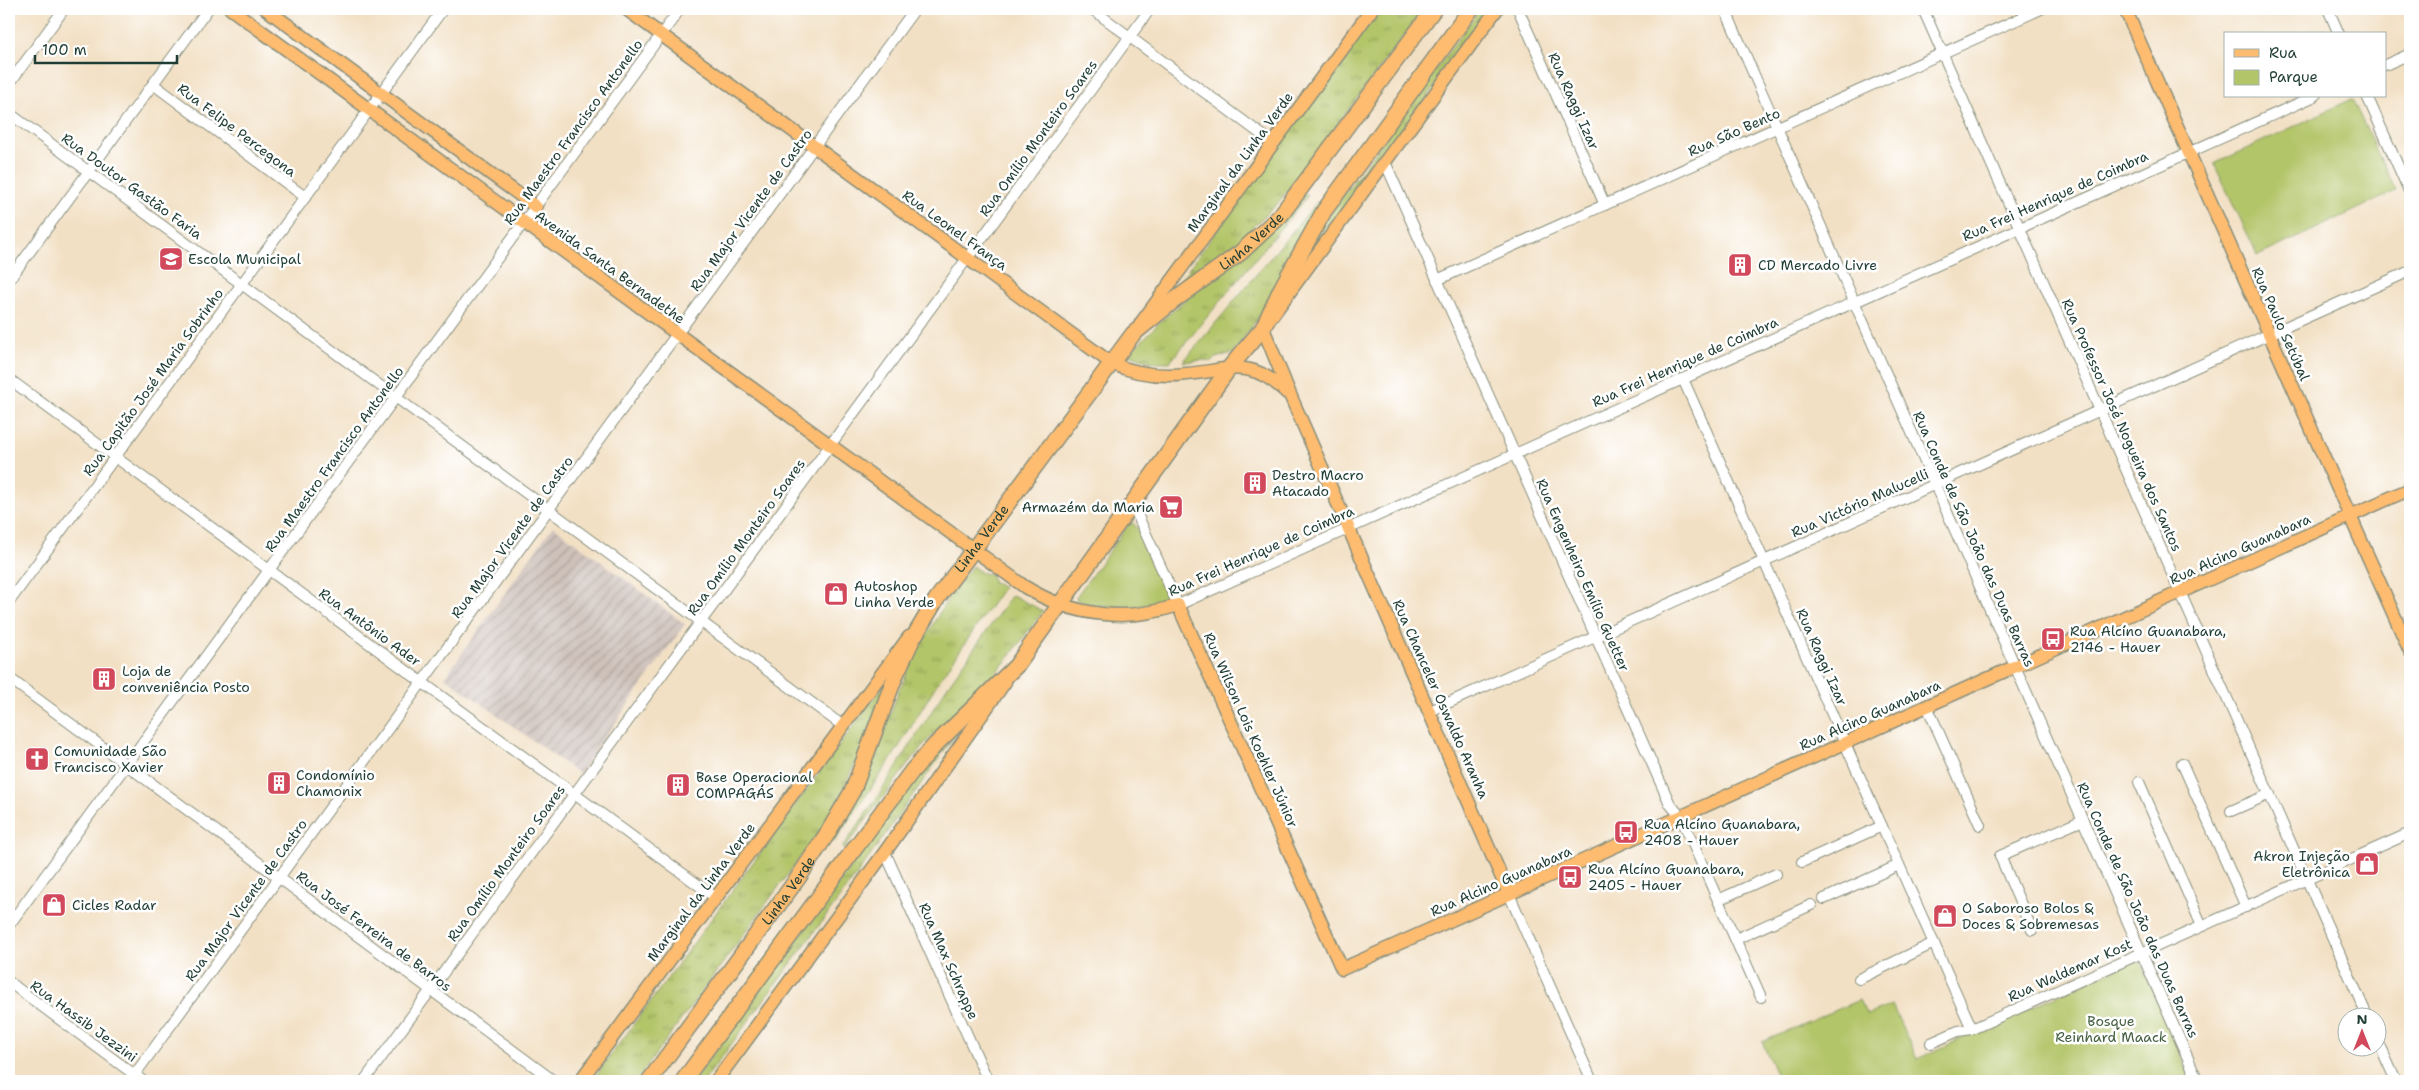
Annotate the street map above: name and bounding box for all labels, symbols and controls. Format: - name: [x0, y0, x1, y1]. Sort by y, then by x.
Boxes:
- scale bar: [35, 32, 178, 64]
- legend: [2224, 32, 2386, 98]
- street label: Rua Maestro Francisco Antonello: [500, 36, 646, 228]
- text: 100 m: [42, 40, 87, 60]
- text: Rua: [2269, 43, 2298, 63]
- street label: Rua Raggi Izar: [1544, 49, 1604, 153]
- street label: Rua Omílio Monteiro Soares: [975, 56, 1101, 220]
- text: Parque: [2269, 67, 2318, 87]
- street label: Rua Felipe Percegona: [174, 79, 300, 181]
- street label: Marginal da Linha Verde: [1183, 88, 1297, 236]
- street label: Rua São Bento: [1685, 104, 1783, 160]
- street label: Rua Major Vicente de Castro: [686, 125, 816, 295]
- street label: Rua Doutor Gastão Faria: [58, 129, 206, 243]
- street label: Rua Frei Henrique de Coimbra: [1959, 147, 2151, 245]
- street label: Rua Leonel França: [899, 186, 1011, 274]
- street label: Avenida Santa Bernadethe: [531, 206, 689, 328]
- street label: Linha Verde: [1215, 208, 1288, 274]
- school or university icon: Escola Municipal: [158, 246, 184, 272]
- place label: Escola Municipal: [188, 250, 302, 268]
- building icon: CD Mercado Livre: [1727, 252, 1753, 278]
- place label: CD Mercado Livre: [1758, 256, 1877, 274]
- street label: Rua Paulo Setúbal: [2248, 264, 2314, 384]
- street label: Rua Capitão José Maria Sobrinho: [79, 285, 227, 479]
- street label: Rua Professor José Nogueira dos Santos: [2058, 296, 2186, 554]
- street label: Rua Frei Henrique de Coimbra: [1589, 313, 1781, 411]
- street label: Rua Maestro Francisco Antonello: [261, 363, 407, 555]
- street label: Rua Conde de São João das Duas Barras: [1909, 408, 2039, 670]
- street label: Rua Major Vicente de Castro: [447, 452, 577, 622]
- street label: Rua Omílio Monteiro Soares: [683, 455, 809, 619]
- street label: Rua Victório Malucelli: [1788, 465, 1932, 541]
- place label: Destro Macro Atacado: [1272, 466, 1364, 500]
- building icon: Destro Macro Atacado: [1242, 470, 1268, 496]
- street label: Rua Engenheiro Emílio Guetter: [1532, 476, 1634, 675]
- supermarket icon: Armazém da Maria: [1158, 494, 1184, 520]
- place label: Armazém da Maria: [1022, 498, 1154, 516]
- street label: Linha Verde: [950, 501, 1013, 576]
- street label: Rua Frei Henrique de Coimbra: [1165, 502, 1357, 600]
- street label: Rua Alcino Guanabara: [2167, 510, 2314, 588]
- place label: Autoshop Linha Verde: [854, 577, 934, 611]
- shop icon: Autoshop Linha Verde: [823, 581, 849, 607]
- street label: Rua Antônio Ader: [315, 584, 425, 670]
- street label: Rua Chanceler Oswaldo Aranha: [1389, 597, 1493, 802]
- street label: Rua Raggi Izar: [1792, 605, 1852, 709]
- place label: Rua Alcíno Guanabara, 2146 - Hauer: [2070, 622, 2226, 656]
- bus stop icon: Rua Alcíno Guanabara, 2146 - Hauer: [2040, 626, 2066, 652]
- street label: Rua Wilson Lois Koehler Júnior: [1200, 630, 1302, 831]
- place label: Loja de conveniência Posto: [122, 662, 250, 696]
- building icon: Loja de conveniência Posto: [91, 666, 117, 692]
- street label: Rua Alcino Guanabara: [1797, 676, 1944, 754]
- place label: Comunidade São Francisco Xavier: [54, 742, 167, 776]
- church icon: Comunidade São Francisco Xavier: [24, 746, 50, 772]
- place label: Condomínio Chamonix: [296, 766, 375, 800]
- place label: Base Operacional COMPAGÁS: [696, 768, 813, 802]
- building icon: Condomínio Chamonix: [266, 770, 292, 796]
- building icon: Base Operacional COMPAGÁS: [665, 772, 691, 798]
- street label: Rua Conde de São João das Duas Barras: [2073, 779, 2203, 1041]
- street label: Rua Omílio Monteiro Soares: [443, 781, 569, 945]
- street label: Rua Major Vicente de Castro: [181, 815, 311, 985]
- place label: Rua Alcíno Guanabara, 2408 - Hauer: [1644, 815, 1800, 849]
- street label: Marginal da Linha Verde: [643, 819, 759, 965]
- bus stop icon: Rua Alcíno Guanabara, 2408 - Hauer: [1613, 819, 1639, 845]
- street label: Rua Alcino Guanabara: [1428, 842, 1575, 920]
- place label: Akron Injeção Eletrônica: [2253, 847, 2350, 881]
- shop icon: Akron Injeção Eletrônica: [2354, 851, 2380, 877]
- street label: Linha Verde: [758, 853, 819, 928]
- place label: Rua Alcíno Guanabara, 2405 - Hauer: [1588, 860, 1744, 894]
- bus stop icon: Rua Alcíno Guanabara, 2405 - Hauer: [1557, 864, 1583, 890]
- street label: Rua José Ferreira de Barros: [293, 867, 455, 995]
- shop icon: Cicles Radar: [41, 892, 67, 918]
- place label: Cicles Radar: [72, 896, 157, 914]
- place label: O Saboroso Bolos & Doces & Sobremesas: [1962, 899, 2099, 933]
- street label: Rua Max Schrappe: [915, 900, 983, 1022]
- shop icon: O Saboroso Bolos & Doces & Sobremesas: [1932, 903, 1958, 929]
- street label: Rua Waldemar Kost: [2005, 934, 2135, 1006]
- street label: Rua Hassib Jezzini: [27, 976, 141, 1066]
- north arrow: [2336, 1008, 2386, 1058]
- text: N: [2356, 1010, 2368, 1028]
- park label: Bosque Reinhard Maack: [2055, 1012, 2167, 1046]

